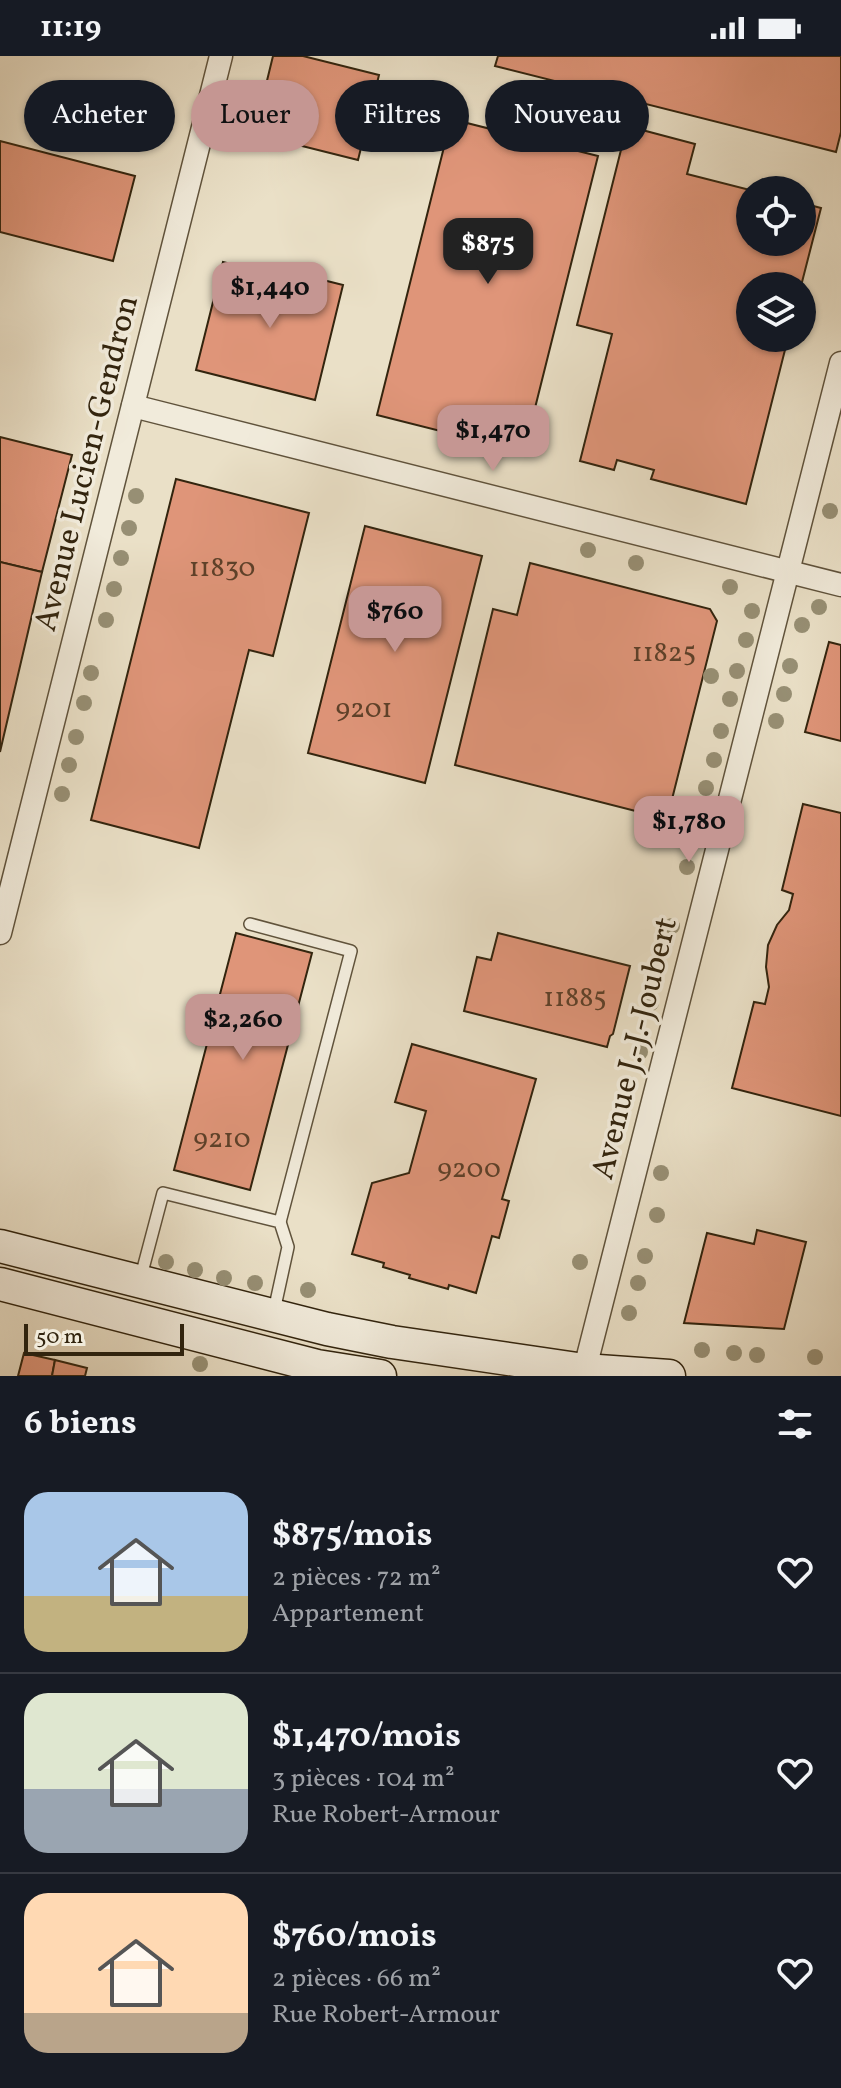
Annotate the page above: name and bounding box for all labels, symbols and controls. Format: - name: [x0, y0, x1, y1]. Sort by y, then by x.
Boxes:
- text: 11:19: [40, 7, 101, 49]
- chip: Acheter: [24, 80, 175, 152]
- chip: Louer: [191, 80, 319, 152]
- chip: Filtres: [335, 80, 469, 152]
- chip: Nouveau: [485, 80, 649, 152]
- map controls: [736, 176, 816, 352]
- button: locate: [736, 176, 816, 256]
- pin: $875: [441, 218, 535, 286]
- text: $875: [461, 226, 515, 262]
- pin: $1,440: [205, 262, 335, 330]
- text: $1,440: [230, 270, 310, 306]
- button: layers: [736, 272, 816, 352]
- street label: Avenue Lucien-Gendron: [25, 291, 151, 636]
- pin: $1,470: [428, 405, 558, 473]
- text: $1,470: [455, 413, 531, 449]
- house number: 11830: [189, 549, 255, 588]
- pin: $760: [348, 586, 442, 654]
- text: $760: [367, 594, 423, 630]
- house number: 11825: [632, 634, 696, 673]
- house number: 9201: [336, 690, 392, 729]
- pin: $1,780: [624, 796, 754, 864]
- text: $1,780: [652, 804, 726, 840]
- street label: Avenue J.-J.-Joubert: [582, 913, 690, 1184]
- house number: 11885: [543, 979, 607, 1018]
- pin: $2,260: [178, 994, 308, 1062]
- text: $2,260: [203, 1002, 283, 1038]
- house number: 9210: [193, 1120, 251, 1159]
- house number: 9200: [437, 1150, 501, 1189]
- scale bar: [24, 1320, 184, 1356]
- text: 50 m: [36, 1322, 83, 1353]
- text: 6 biens: [24, 1401, 137, 1448]
- icon: filters: [773, 1402, 817, 1446]
- text: $875/mois: [272, 1513, 432, 1560]
- icon: home: [88, 1524, 184, 1620]
- icon: heart: [773, 1550, 817, 1594]
- text: 2 pièces · 72 m²: [272, 1560, 441, 1596]
- text: Appartement: [272, 1596, 424, 1632]
- text: $1,470/mois: [272, 1714, 461, 1761]
- icon: home: [88, 1725, 184, 1821]
- icon: heart: [773, 1751, 817, 1795]
- text: 3 pièces · 104 m²: [272, 1761, 455, 1797]
- text: Rue Robert-Armour: [272, 1797, 500, 1833]
- text: $760/mois: [272, 1914, 437, 1961]
- icon: home: [88, 1925, 184, 2021]
- icon: heart: [773, 1951, 817, 1995]
- text: 2 pièces · 66 m²: [272, 1961, 441, 1997]
- text: Rue Robert-Armour: [272, 1997, 500, 2033]

